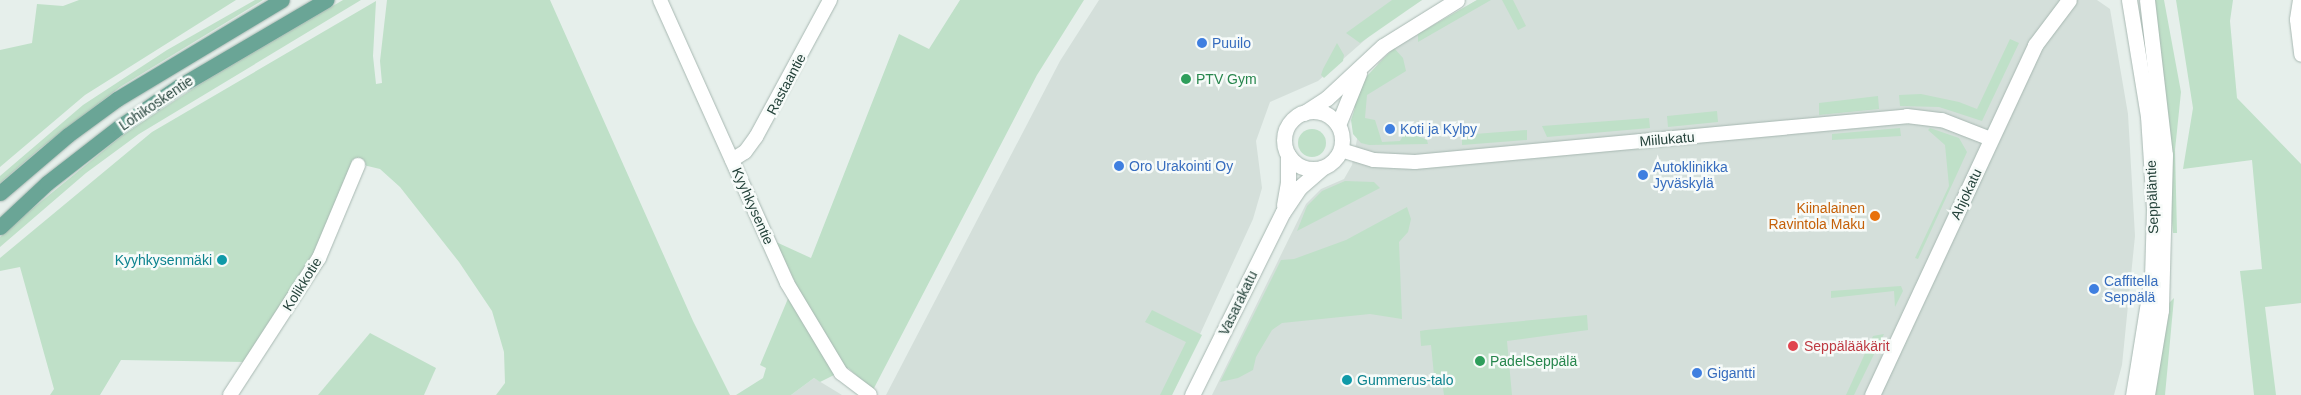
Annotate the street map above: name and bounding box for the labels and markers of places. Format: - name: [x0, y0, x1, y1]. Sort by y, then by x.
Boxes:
- place label: Puuilo: [1212, 35, 1251, 51]
- marker: Puuilo: [1196, 37, 1208, 49]
- place label: PTV Gym: [1196, 71, 1257, 87]
- marker: PTV Gym: [1180, 73, 1192, 85]
- place label: Koti ja Kylpy: [1400, 121, 1477, 137]
- marker: Koti ja Kylpy: [1384, 123, 1396, 135]
- place label: Oro Urakointi Oy: [1129, 158, 1233, 174]
- place label: Autoklinikka Jyväskylä: [1653, 159, 1728, 192]
- marker: Oro Urakointi Oy: [1113, 160, 1125, 172]
- marker: Autoklinikka Jyväskylä: [1637, 169, 1649, 181]
- place label: Kiinalainen Ravintola Maku: [1769, 200, 1865, 232]
- marker: Kiinalainen Ravintola Maku: [1869, 210, 1881, 222]
- place label: Kyyhkysenmäki: [115, 252, 212, 268]
- marker: Kyyhkysenmäki: [216, 254, 228, 266]
- place label: Caffitella Seppälä: [2104, 273, 2158, 306]
- marker: Caffitella Seppälä: [2088, 283, 2100, 295]
- place label: Seppälääkärit: [1804, 338, 1890, 354]
- marker: Seppälääkärit: [1786, 339, 1800, 353]
- place label: PadelSeppälä: [1490, 353, 1577, 369]
- marker: PadelSeppälä: [1474, 355, 1486, 367]
- place label: Gigantti: [1707, 365, 1755, 381]
- marker: Gigantti: [1691, 367, 1703, 379]
- place label: Gummerus-talo: [1357, 372, 1453, 388]
- marker: Gummerus-talo: [1341, 374, 1353, 386]

